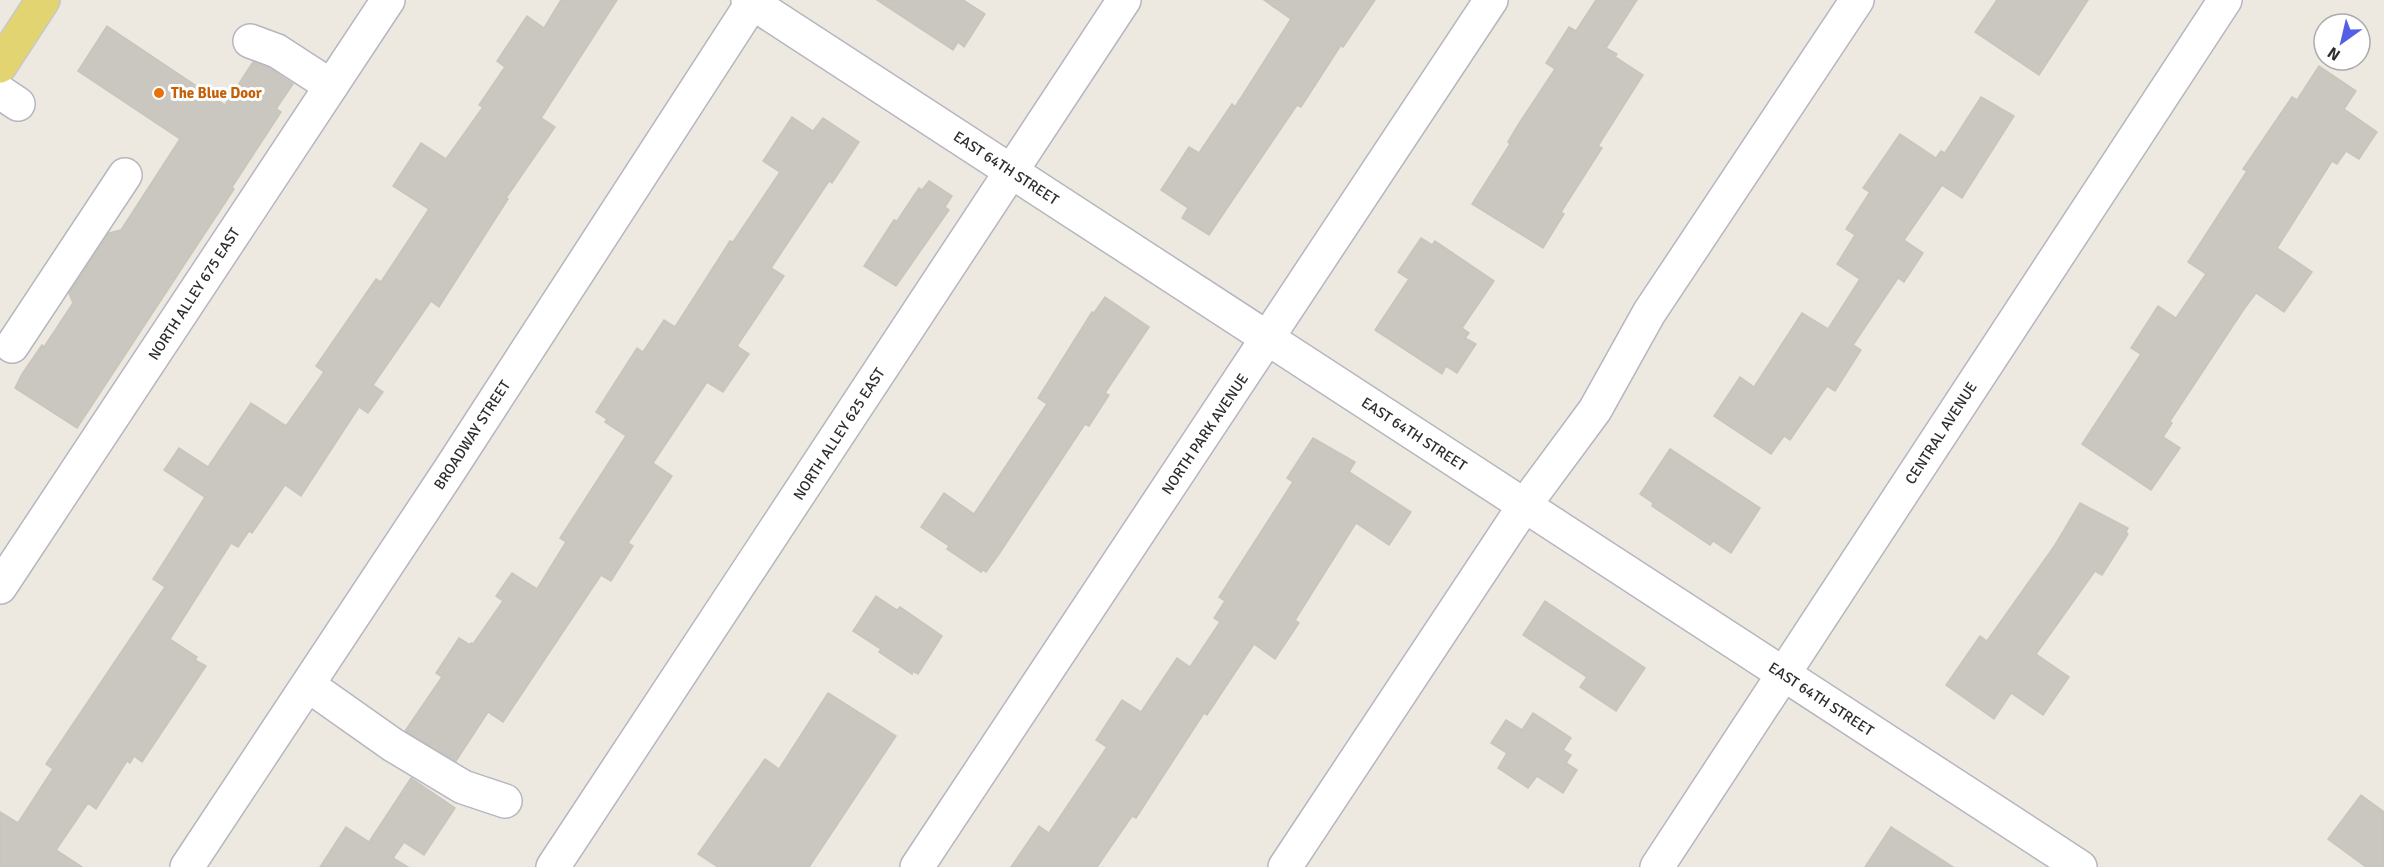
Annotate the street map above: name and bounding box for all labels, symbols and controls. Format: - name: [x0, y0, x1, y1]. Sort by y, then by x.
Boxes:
- north arrow: [2312, 12, 2372, 72]
- text: N: [2324, 42, 2344, 65]
- place label: The Blue Door: [171, 84, 262, 102]
- marker: The Blue Door: [152, 86, 166, 100]
- street label: EAST 64TH STREET: [950, 127, 1063, 209]
- street label: NORTH ALLEY 675 EAST: [144, 224, 244, 364]
- street label: NORTH ALLEY 625 EAST: [789, 364, 889, 504]
- street label: NORTH PARK AVENUE: [1158, 370, 1252, 498]
- street label: BROADWAY STREET: [430, 376, 514, 493]
- street label: CENTRAL AVENUE: [1901, 378, 1981, 488]
- street label: EAST 64TH STREET: [1358, 393, 1471, 475]
- street label: EAST 64TH STREET: [1765, 658, 1878, 740]

